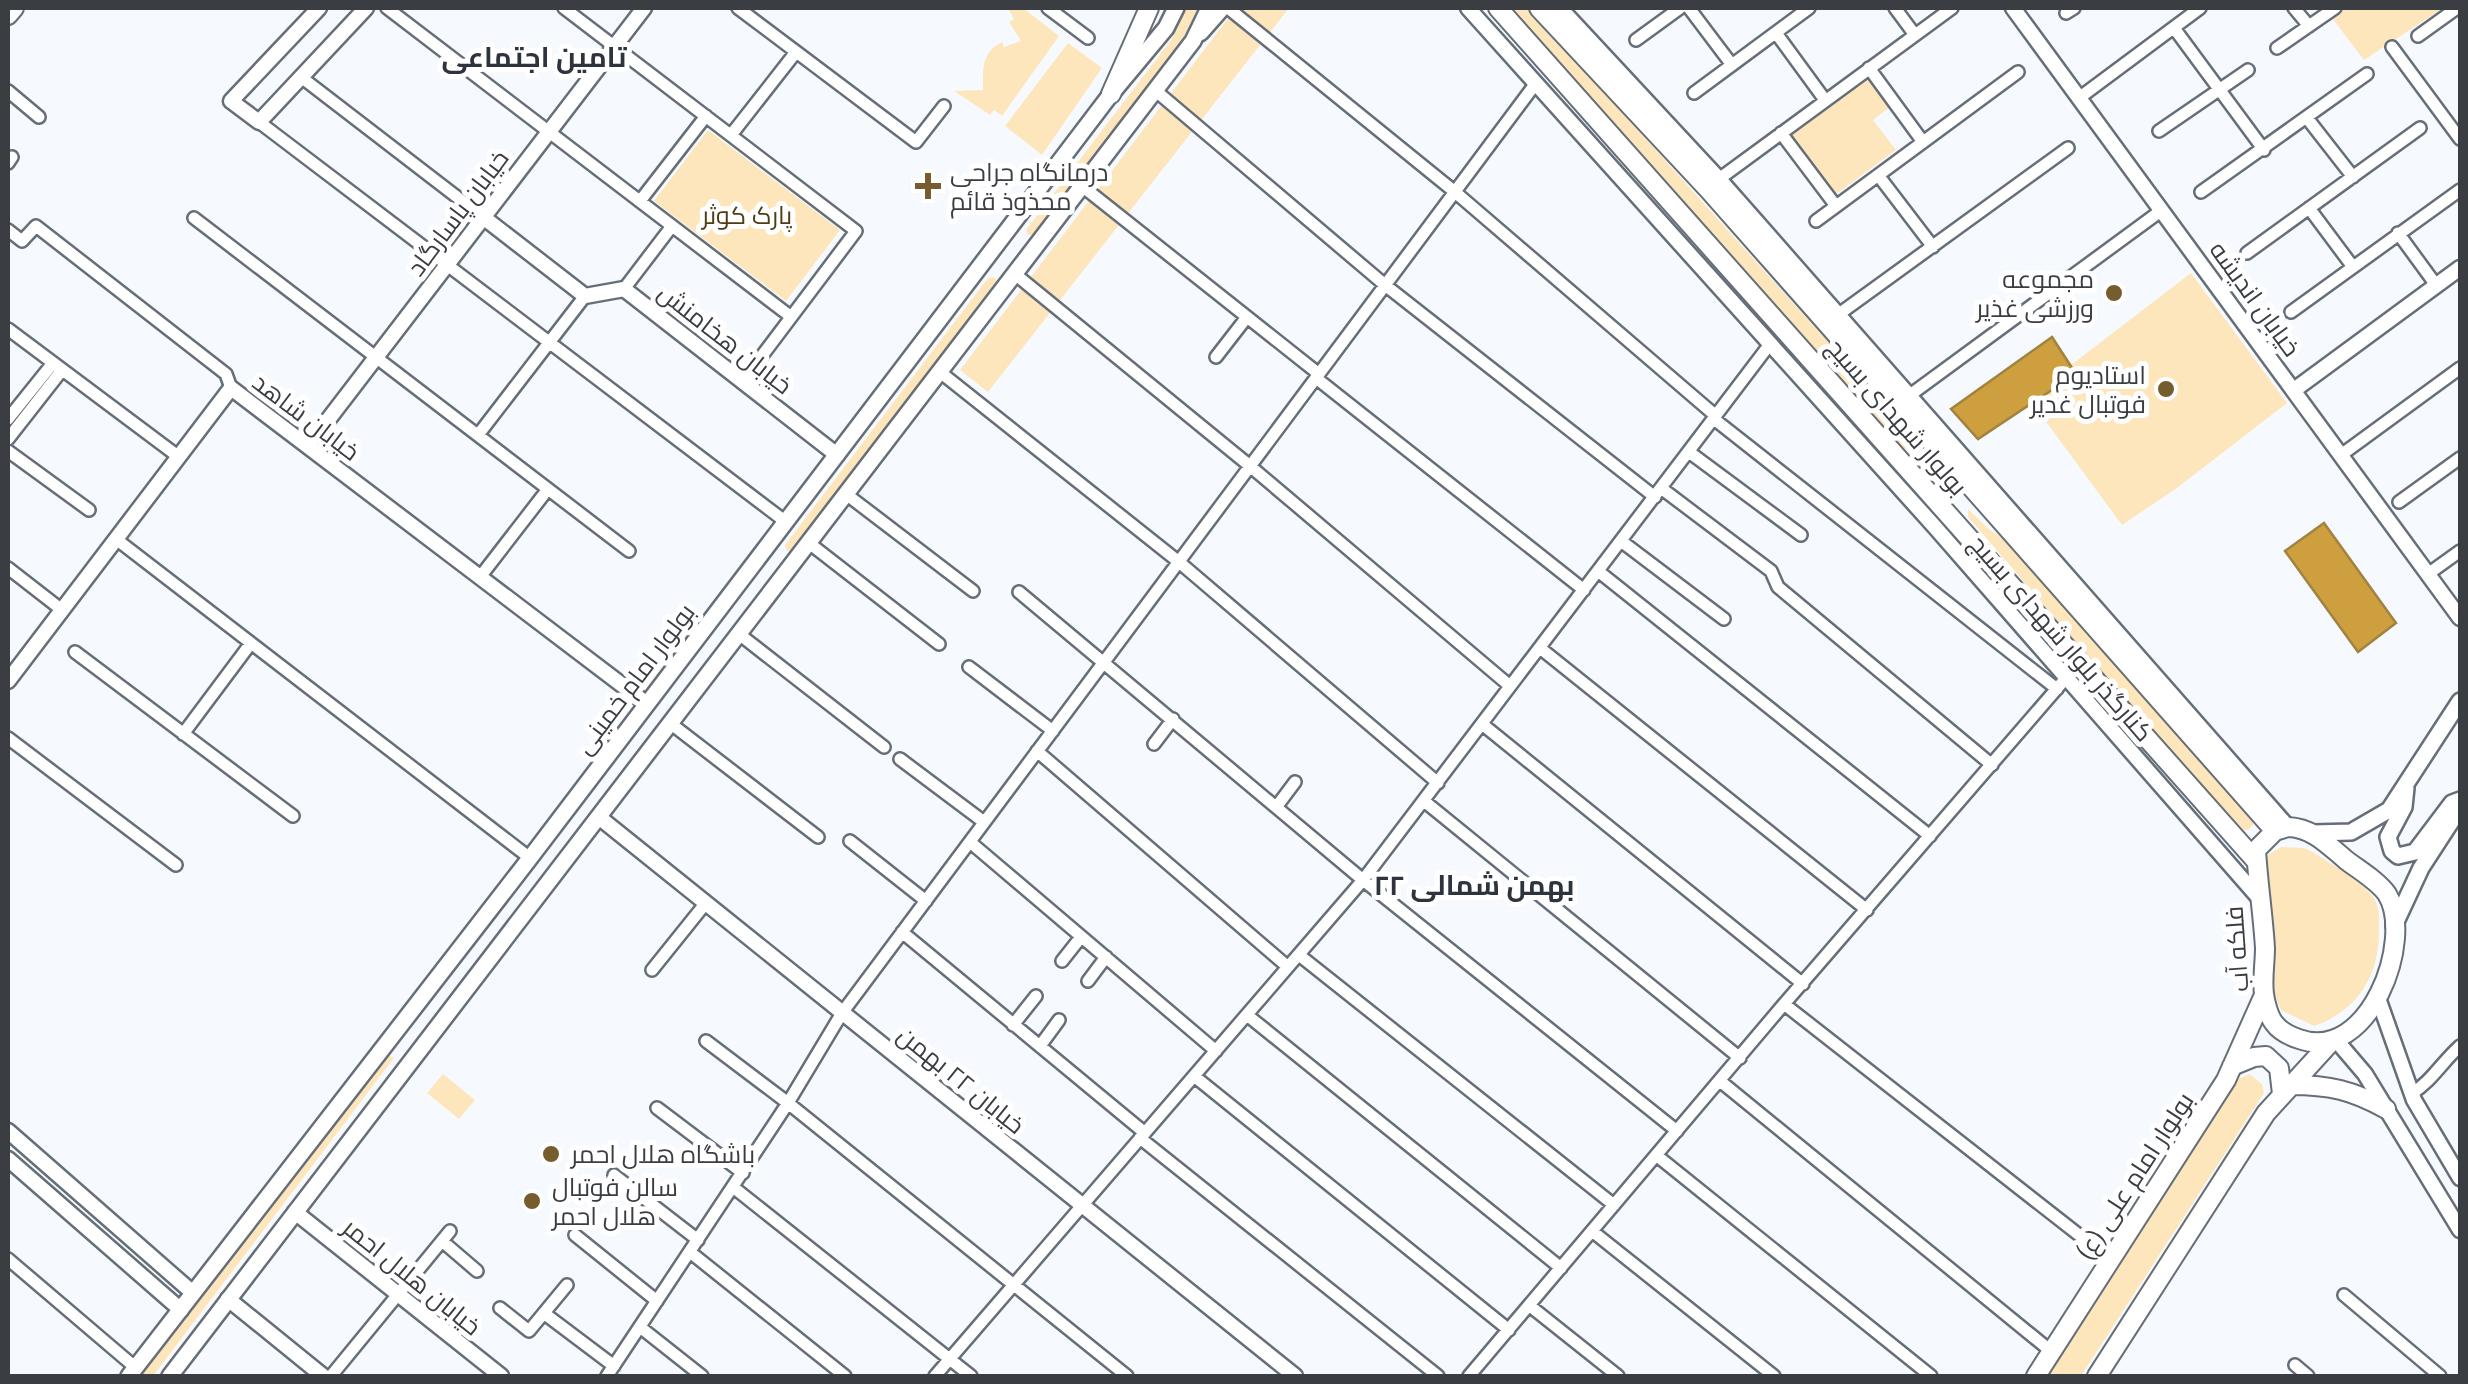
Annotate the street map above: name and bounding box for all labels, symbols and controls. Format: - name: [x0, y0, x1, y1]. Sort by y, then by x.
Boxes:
- district label: تامین اجتماعی: [442, 41, 627, 74]
- street label: خیابان پاسارگاد: [401, 144, 516, 283]
- place label: درمانگاه جراحی محذوذ قائم: [950, 158, 1108, 219]
- marker: درمانگاه جراحی محذوذ قائم: [915, 173, 941, 199]
- park label: پارک کوثر: [700, 201, 792, 232]
- street label: خیابان اندیشه: [2204, 236, 2306, 362]
- place label: مجموعه ورزشی غذیر: [1974, 265, 2094, 323]
- street label: خیابان هخامنش: [652, 278, 798, 400]
- marker: مجموعه ورزشی غذیر: [2103, 282, 2125, 304]
- street label: بولوار شهدای بسیج: [1820, 333, 1973, 503]
- place label: استادیوم فوتبال غدیر: [2028, 361, 2146, 419]
- street label: خیابان شاهد: [247, 367, 365, 467]
- marker: استادیوم فوتبال غدیر: [2155, 378, 2177, 400]
- street label: کنارگذر بلوار شهدای بسیج: [1962, 529, 2159, 748]
- street label: بولوار امام خمینی: [569, 598, 703, 762]
- district label: ۲۲ بهمن شمالی: [1373, 869, 1575, 903]
- street label: فلکه آب: [2220, 905, 2254, 993]
- street label: خیابان ۲۲ بهمن: [892, 1020, 1030, 1140]
- street label: بولوار امام علی (ع): [2070, 1087, 2202, 1266]
- place label: باشگاه هلال احمر: [569, 1140, 755, 1169]
- marker: باشگاه هلال احمر: [540, 1143, 562, 1165]
- place label: سالن فوتبال هلال احمر: [550, 1173, 678, 1231]
- marker: سالن فوتبال هلال احمر: [521, 1190, 543, 1212]
- street label: خیابان هلال احمر: [336, 1211, 487, 1341]

